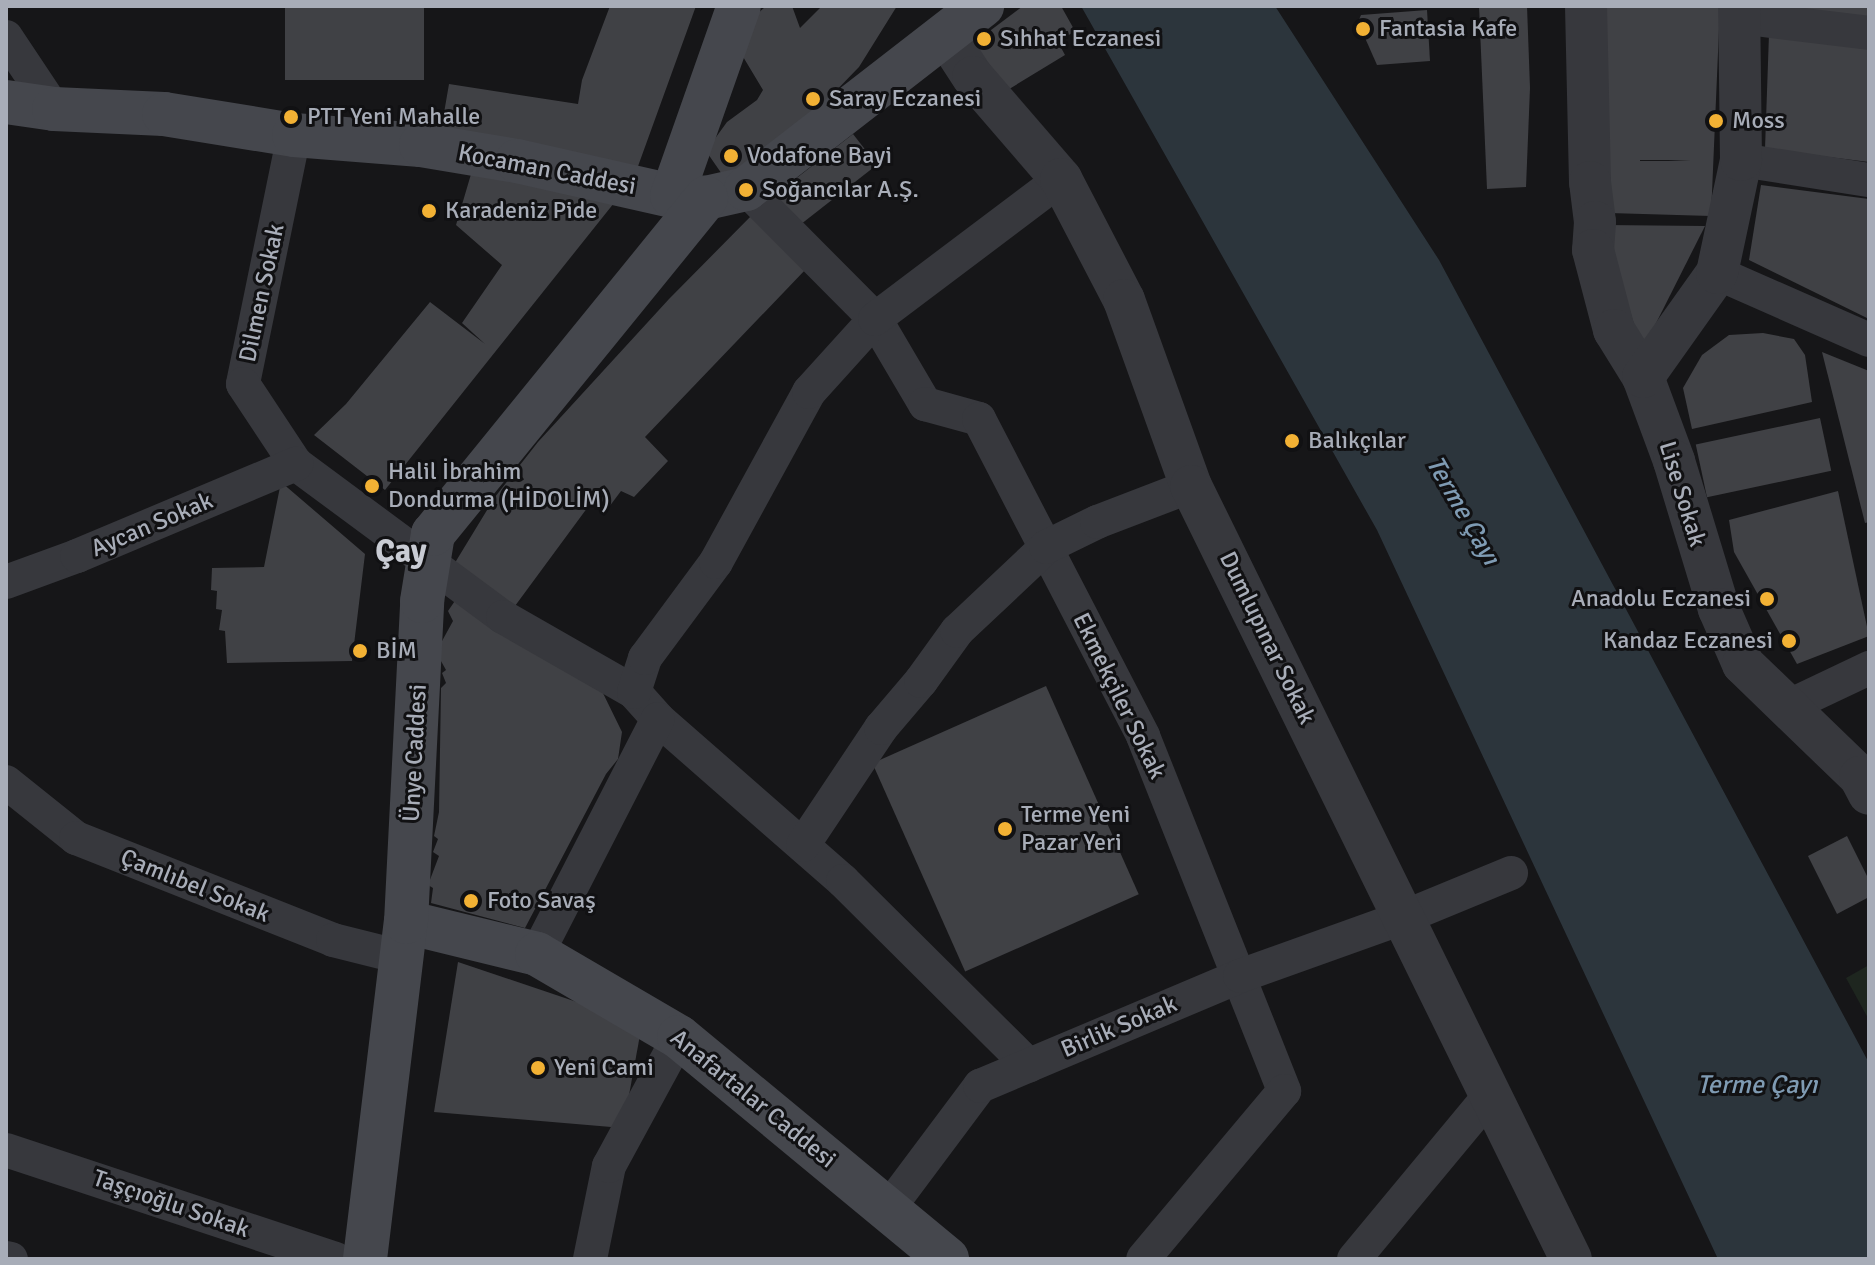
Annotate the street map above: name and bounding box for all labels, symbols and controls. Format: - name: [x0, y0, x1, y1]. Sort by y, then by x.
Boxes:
- place label: Fantasia Kafe: [1379, 15, 1517, 43]
- marker: Fantasia Kafe: [1354, 20, 1372, 38]
- place label: Sıhhat Eczanesi: [1000, 25, 1161, 53]
- marker: Sıhhat Eczanesi: [975, 30, 993, 48]
- place label: Saray Eczanesi: [829, 85, 981, 113]
- marker: Saray Eczanesi: [804, 90, 822, 108]
- place label: PTT Yeni Mahalle: [307, 103, 480, 131]
- place label: Moss: [1732, 107, 1785, 135]
- marker: PTT Yeni Mahalle: [282, 108, 300, 126]
- marker: Moss: [1707, 112, 1725, 130]
- street label: Kocaman Caddesi: [456, 139, 638, 201]
- place label: Vodafone Bayi: [747, 142, 892, 170]
- marker: Vodafone Bayi: [722, 147, 740, 165]
- place label: Soğancılar A.Ş.: [762, 176, 919, 204]
- marker: Soğancılar A.Ş.: [737, 181, 755, 199]
- place label: Karadeniz Pide: [445, 197, 597, 225]
- marker: Karadeniz Pide: [420, 202, 438, 220]
- street label: Dilmen Sokak: [233, 221, 291, 365]
- place label: Balıkçılar: [1308, 427, 1406, 455]
- marker: Balıkçılar: [1283, 432, 1301, 450]
- street label: Lise Sokak: [1652, 438, 1712, 550]
- water label: Terme Çayı: [1418, 451, 1506, 571]
- place label: Halil İbrahim Dondurma (HİDOLİM): [388, 458, 610, 514]
- marker: Halil İbrahim Dondurma (HİDOLİM): [363, 477, 381, 495]
- street label: Aycan Sokak: [87, 487, 217, 563]
- district label: Çay: [375, 533, 427, 571]
- street label: Dumlupınar Sokak: [1213, 547, 1321, 729]
- place label: Anadolu Eczanesi: [1571, 585, 1751, 613]
- marker: Anadolu Eczanesi: [1758, 590, 1776, 608]
- street label: Ekmekçiler Sokak: [1066, 608, 1172, 784]
- place label: Kandaz Eczanesi: [1603, 627, 1773, 655]
- marker: Kandaz Eczanesi: [1780, 632, 1798, 650]
- place label: BİM: [376, 637, 417, 665]
- marker: BİM: [351, 642, 369, 660]
- street label: Ünye Caddesi: [397, 683, 433, 823]
- place label: Terme Yeni Pazar Yeri: [1021, 801, 1130, 857]
- marker: Terme Yeni Pazar Yeri: [996, 820, 1014, 838]
- street label: Çamlıbel Sokak: [116, 843, 274, 929]
- place label: Foto Savaş: [487, 887, 596, 915]
- marker: Foto Savaş: [462, 892, 480, 910]
- street label: Birlik Sokak: [1057, 990, 1181, 1064]
- street label: Anafartalar Caddesi: [665, 1024, 841, 1174]
- place label: Yeni Cami: [554, 1054, 654, 1082]
- marker: Yeni Cami: [529, 1059, 547, 1077]
- water label: Terme Çayı: [1697, 1070, 1817, 1102]
- street label: Taşçıoğlu Sokak: [89, 1164, 253, 1244]

